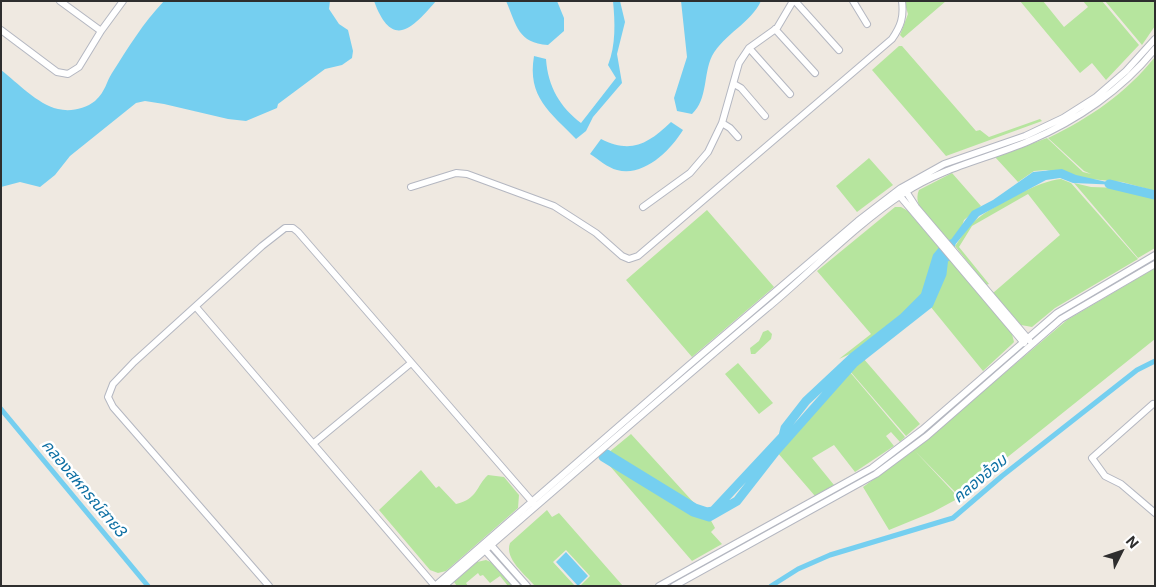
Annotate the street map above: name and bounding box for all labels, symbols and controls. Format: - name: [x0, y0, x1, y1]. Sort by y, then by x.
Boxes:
- water label: คลองสหกรณ์สาย3: [37, 436, 131, 542]
- water label: คลองอ้อม: [949, 451, 1011, 507]
- north arrow: [1096, 527, 1146, 577]
- text: N: [1123, 532, 1143, 551]

